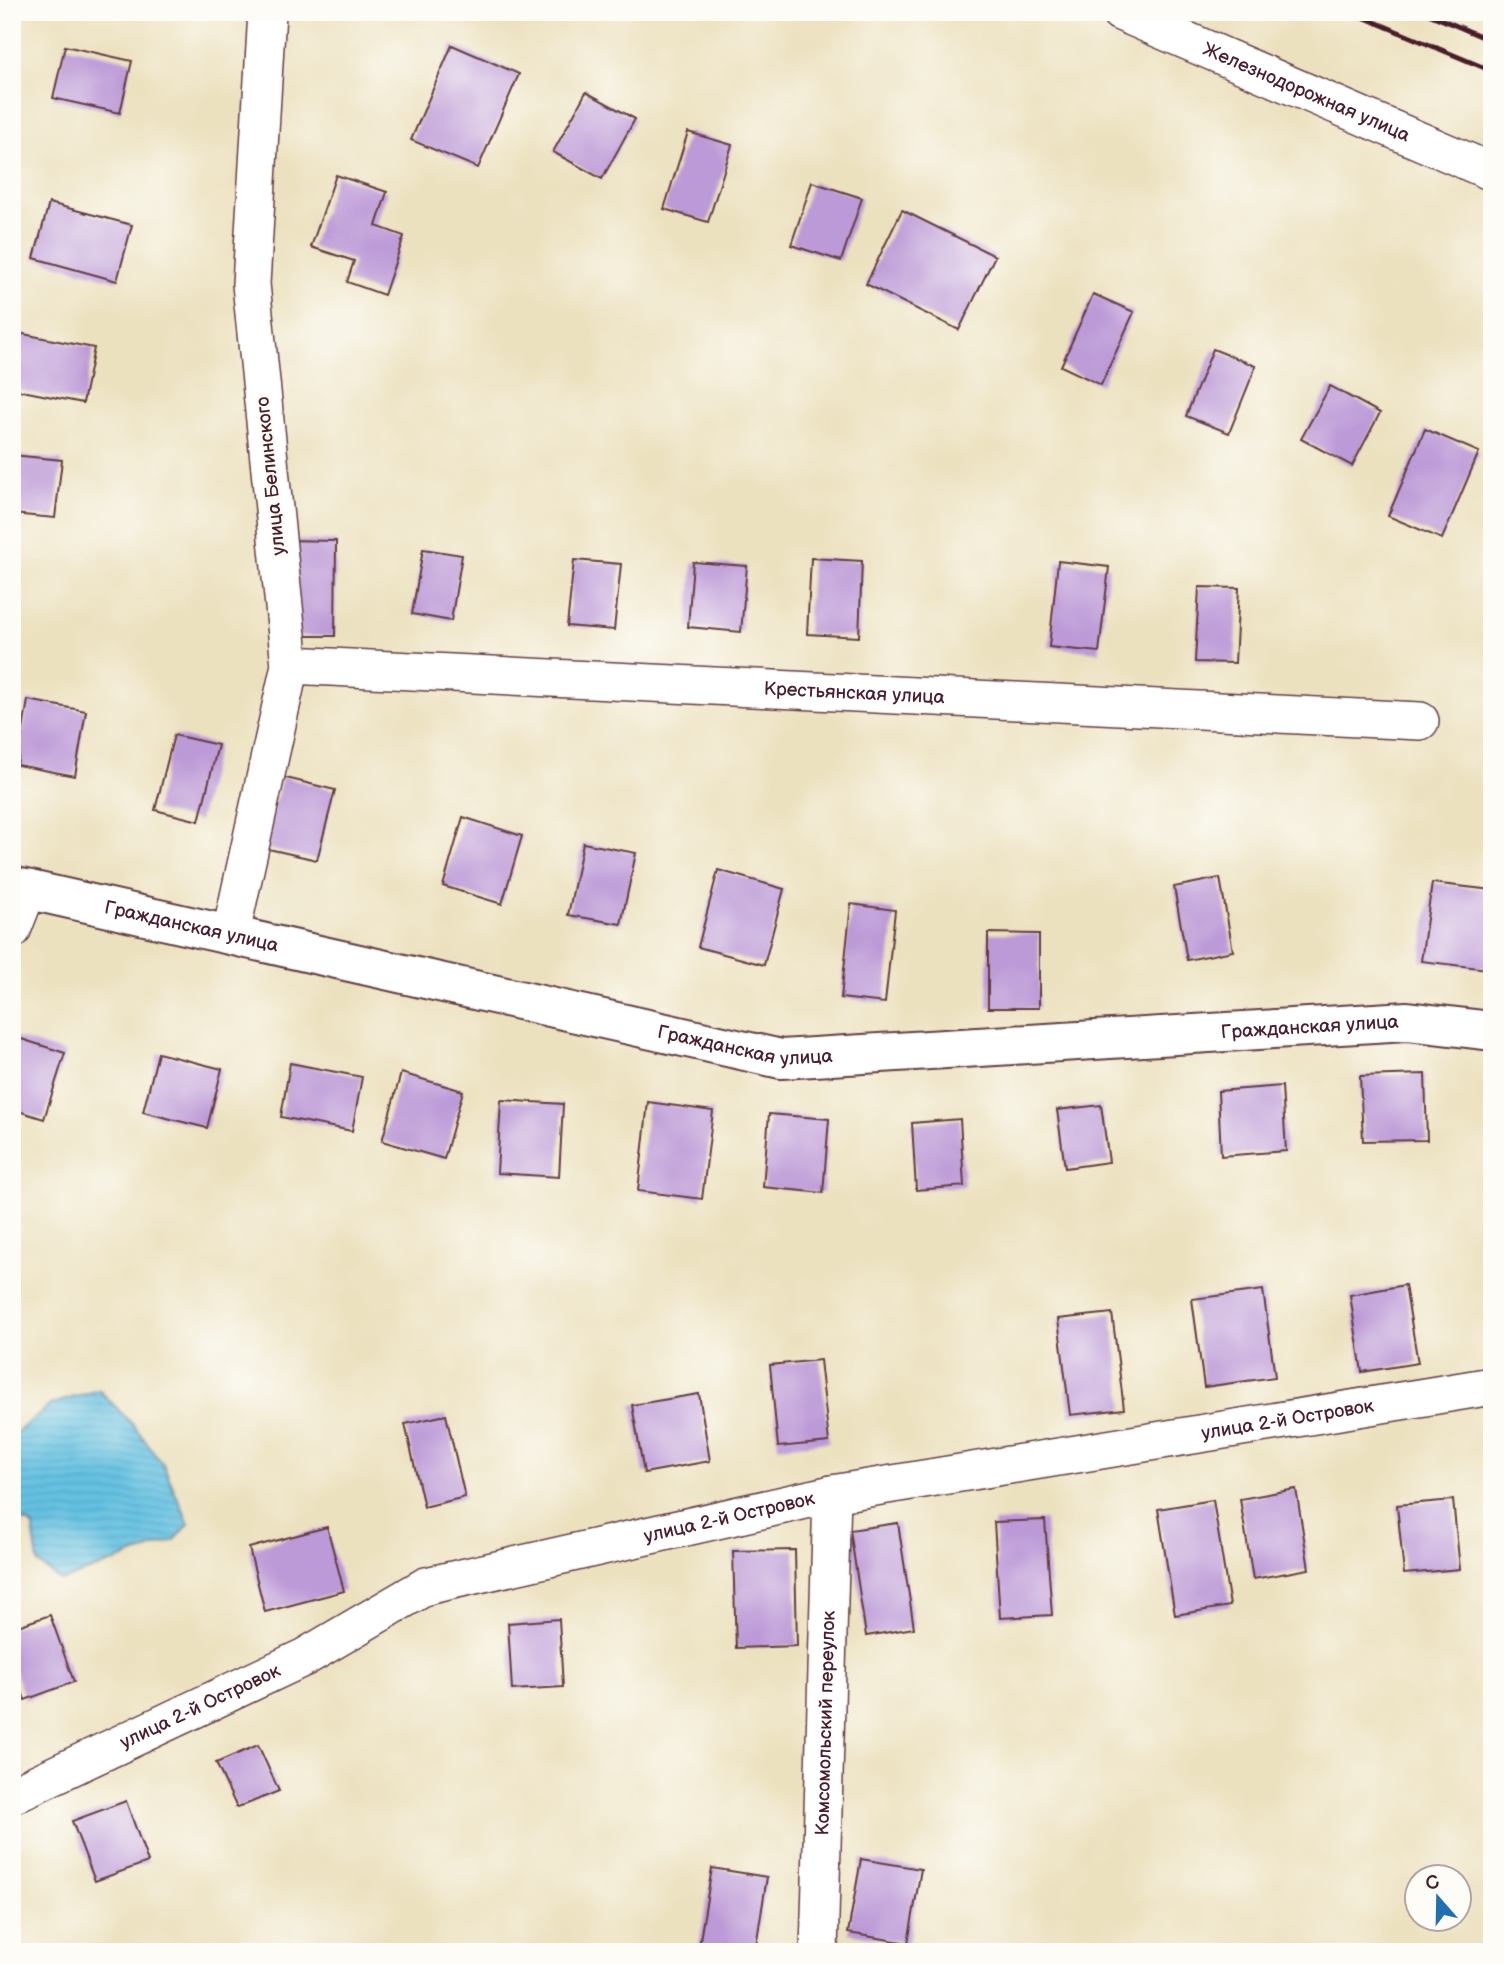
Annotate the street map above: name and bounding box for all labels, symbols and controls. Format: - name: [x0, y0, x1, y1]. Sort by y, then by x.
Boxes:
- street label: Железнодорожная улица: [1199, 38, 1414, 147]
- street label: улица Белинского: [251, 395, 291, 557]
- street label: Крестьянская улица: [763, 677, 945, 709]
- street label: Гражданская улица: [102, 896, 281, 957]
- street label: Гражданская улица: [1220, 1010, 1399, 1044]
- street label: Гражданская улица: [655, 1020, 833, 1071]
- street label: улица 2-й Островок: [1200, 1394, 1375, 1445]
- street label: улица 2-й Островок: [642, 1487, 817, 1548]
- street label: Комсомольский переулок: [811, 1610, 840, 1836]
- street label: улица 2-й Островок: [116, 1659, 284, 1754]
- north arrow: [1402, 1862, 1472, 1932]
- text: С: [1423, 1870, 1443, 1897]

